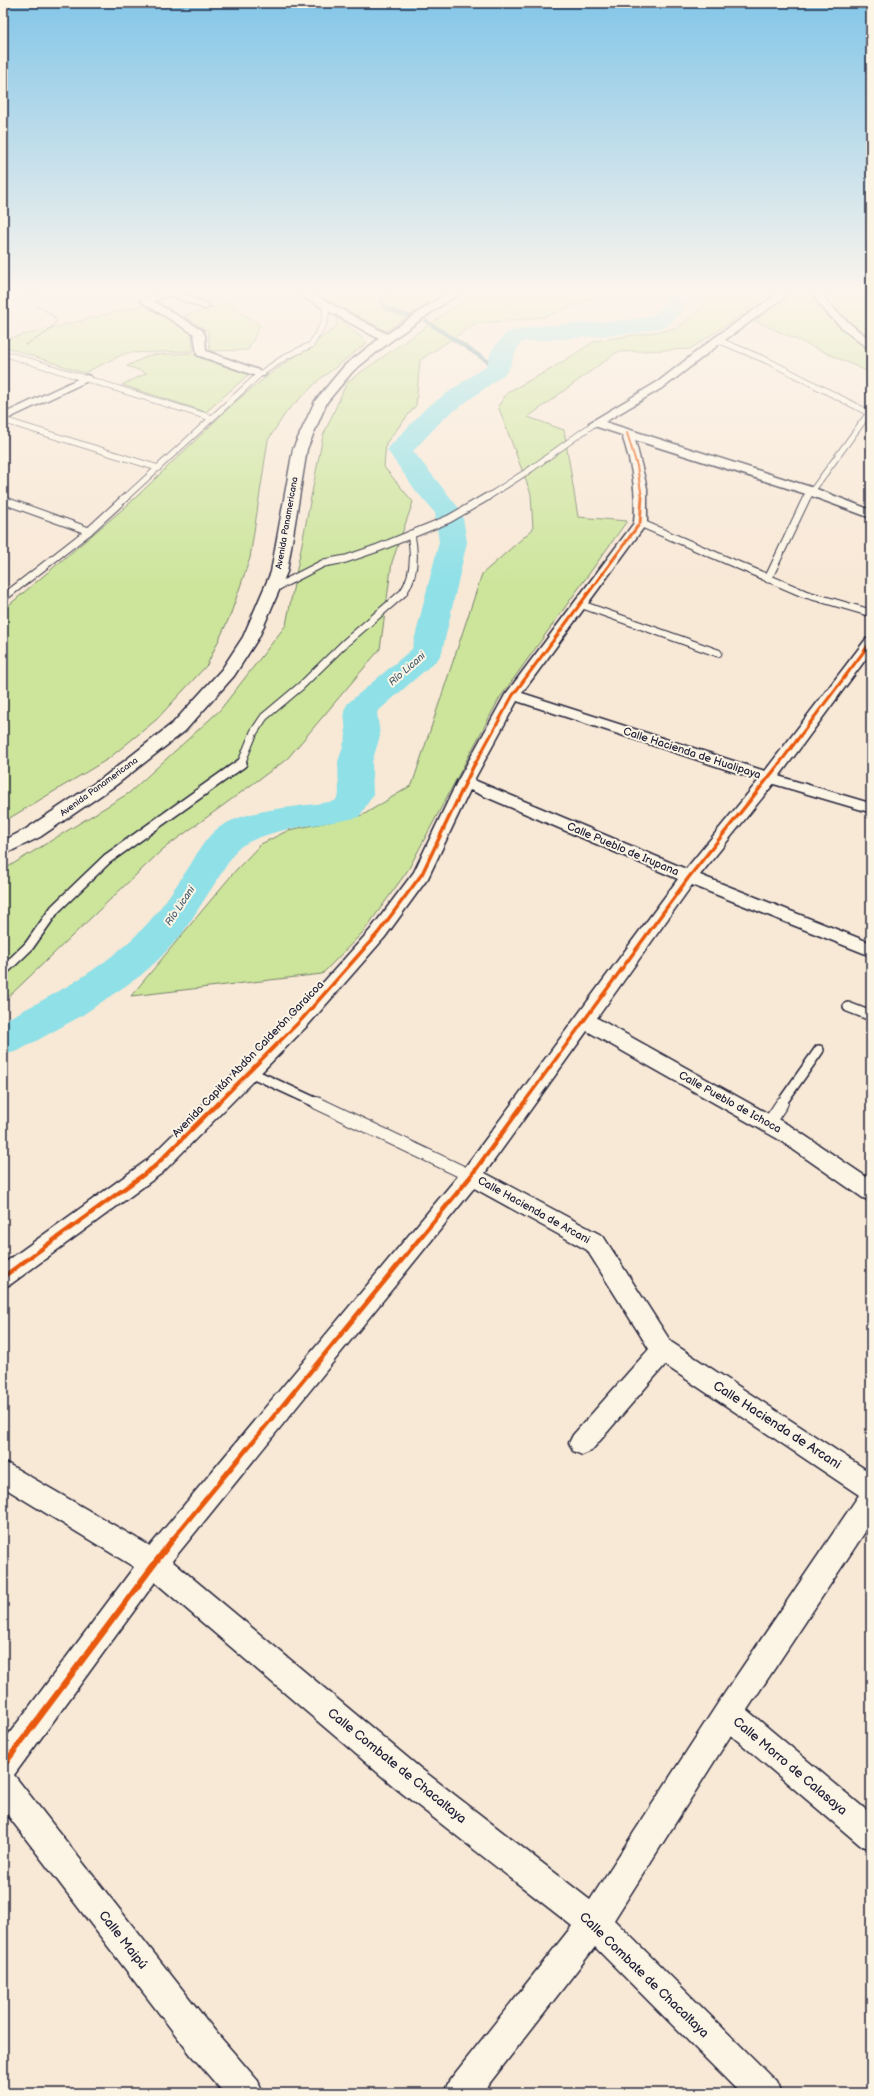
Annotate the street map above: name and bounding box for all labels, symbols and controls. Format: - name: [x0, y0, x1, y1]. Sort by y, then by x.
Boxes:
- street label: Avenida Panamericana: [273, 476, 301, 570]
- water label: Río Licani: [386, 649, 428, 688]
- street label: Calle Hacienda de Hualipaya: [622, 725, 762, 781]
- street label: Avenida Panamericana: [58, 755, 140, 819]
- street label: Calle Pueblo de Irupana: [565, 820, 681, 878]
- water label: Río Licani: [163, 884, 198, 928]
- street label: Avenida Capitán Abdón Calderón Garaicoa: [170, 978, 326, 1140]
- street label: Calle Pueblo de Ichoca: [676, 1068, 784, 1136]
- street label: Calle Hacienda de Arcani: [476, 1174, 592, 1246]
- street label: Calle Hacienda de Arcani: [710, 1378, 844, 1472]
- street label: Calle Combate de Chacaltaya: [324, 1705, 470, 1827]
- street label: Calle Morro de Calasaya: [730, 1714, 850, 1818]
- street label: Calle Maipú: [95, 1908, 151, 1972]
- street label: Calle Combate de Chacaltaya: [576, 1909, 712, 2041]

